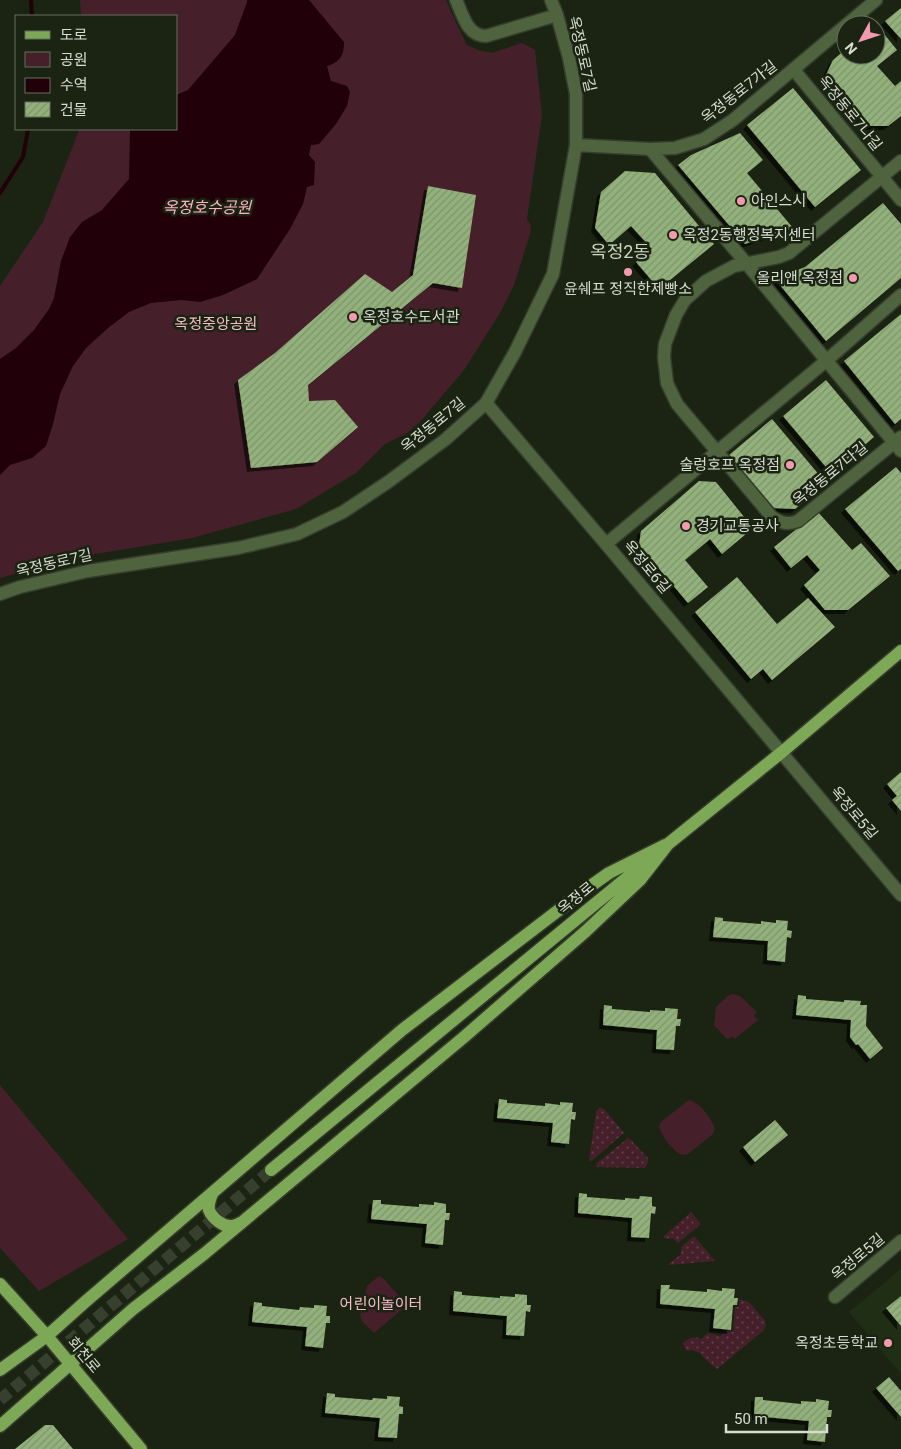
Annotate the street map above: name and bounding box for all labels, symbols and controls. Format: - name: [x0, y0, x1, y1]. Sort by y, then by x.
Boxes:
- street label: 옥정동로7길: [565, 14, 599, 94]
- legend: [15, 15, 178, 130]
- north arrow: [836, 15, 886, 65]
- text: 도로: [60, 26, 88, 44]
- text: N: [842, 39, 860, 57]
- text: 공원: [60, 51, 88, 69]
- street label: 옥정동로7가길: [698, 57, 780, 127]
- street label: 옥정동로7나길: [814, 72, 886, 154]
- text: 수역: [60, 76, 88, 94]
- text: 건물: [60, 101, 88, 119]
- place label: 아인스시: [751, 192, 806, 210]
- marker: 아인스시: [735, 195, 747, 207]
- water label: 옥정호수공원: [163, 198, 252, 217]
- place label: 옥정2동행정복지센터: [683, 226, 816, 244]
- marker: 옥정2동행정복지센터: [667, 229, 679, 241]
- district label: 옥정2동: [590, 241, 650, 262]
- marker: 윤쉐프 정직한제빵소: [622, 266, 634, 278]
- place label: 올리앤 옥정점: [756, 269, 843, 287]
- marker: 올리앤 옥정점: [847, 272, 859, 284]
- place label: 윤쉐프 정직한제빵소: [564, 280, 692, 298]
- place label: 옥정호수도서관: [363, 308, 460, 326]
- marker: 옥정호수도서관: [347, 311, 359, 323]
- park label: 옥정중앙공원: [175, 315, 257, 333]
- street label: 옥정동로7길: [397, 394, 469, 456]
- street label: 옥정동로7다길: [789, 438, 871, 510]
- place label: 술렁호프 옥정점: [680, 456, 780, 474]
- marker: 술렁호프 옥정점: [784, 459, 796, 471]
- place label: 경기교통공사: [696, 517, 779, 535]
- marker: 경기교통공사: [680, 520, 692, 532]
- street label: 옥정로6길: [620, 537, 674, 597]
- street label: 옥정동로7길: [14, 546, 94, 580]
- street label: 옥정로5길: [827, 783, 881, 843]
- street label: 옥정로: [554, 878, 598, 918]
- street label: 옥정로5길: [828, 1230, 888, 1284]
- park label: 어린이놀이터: [340, 1295, 422, 1313]
- street label: 회천로: [64, 1333, 104, 1377]
- place label: 옥정초등학교: [795, 1334, 878, 1352]
- marker: 옥정초등학교: [882, 1337, 894, 1349]
- scale bar: [726, 1402, 827, 1434]
- text: 50 m: [734, 1410, 768, 1428]

